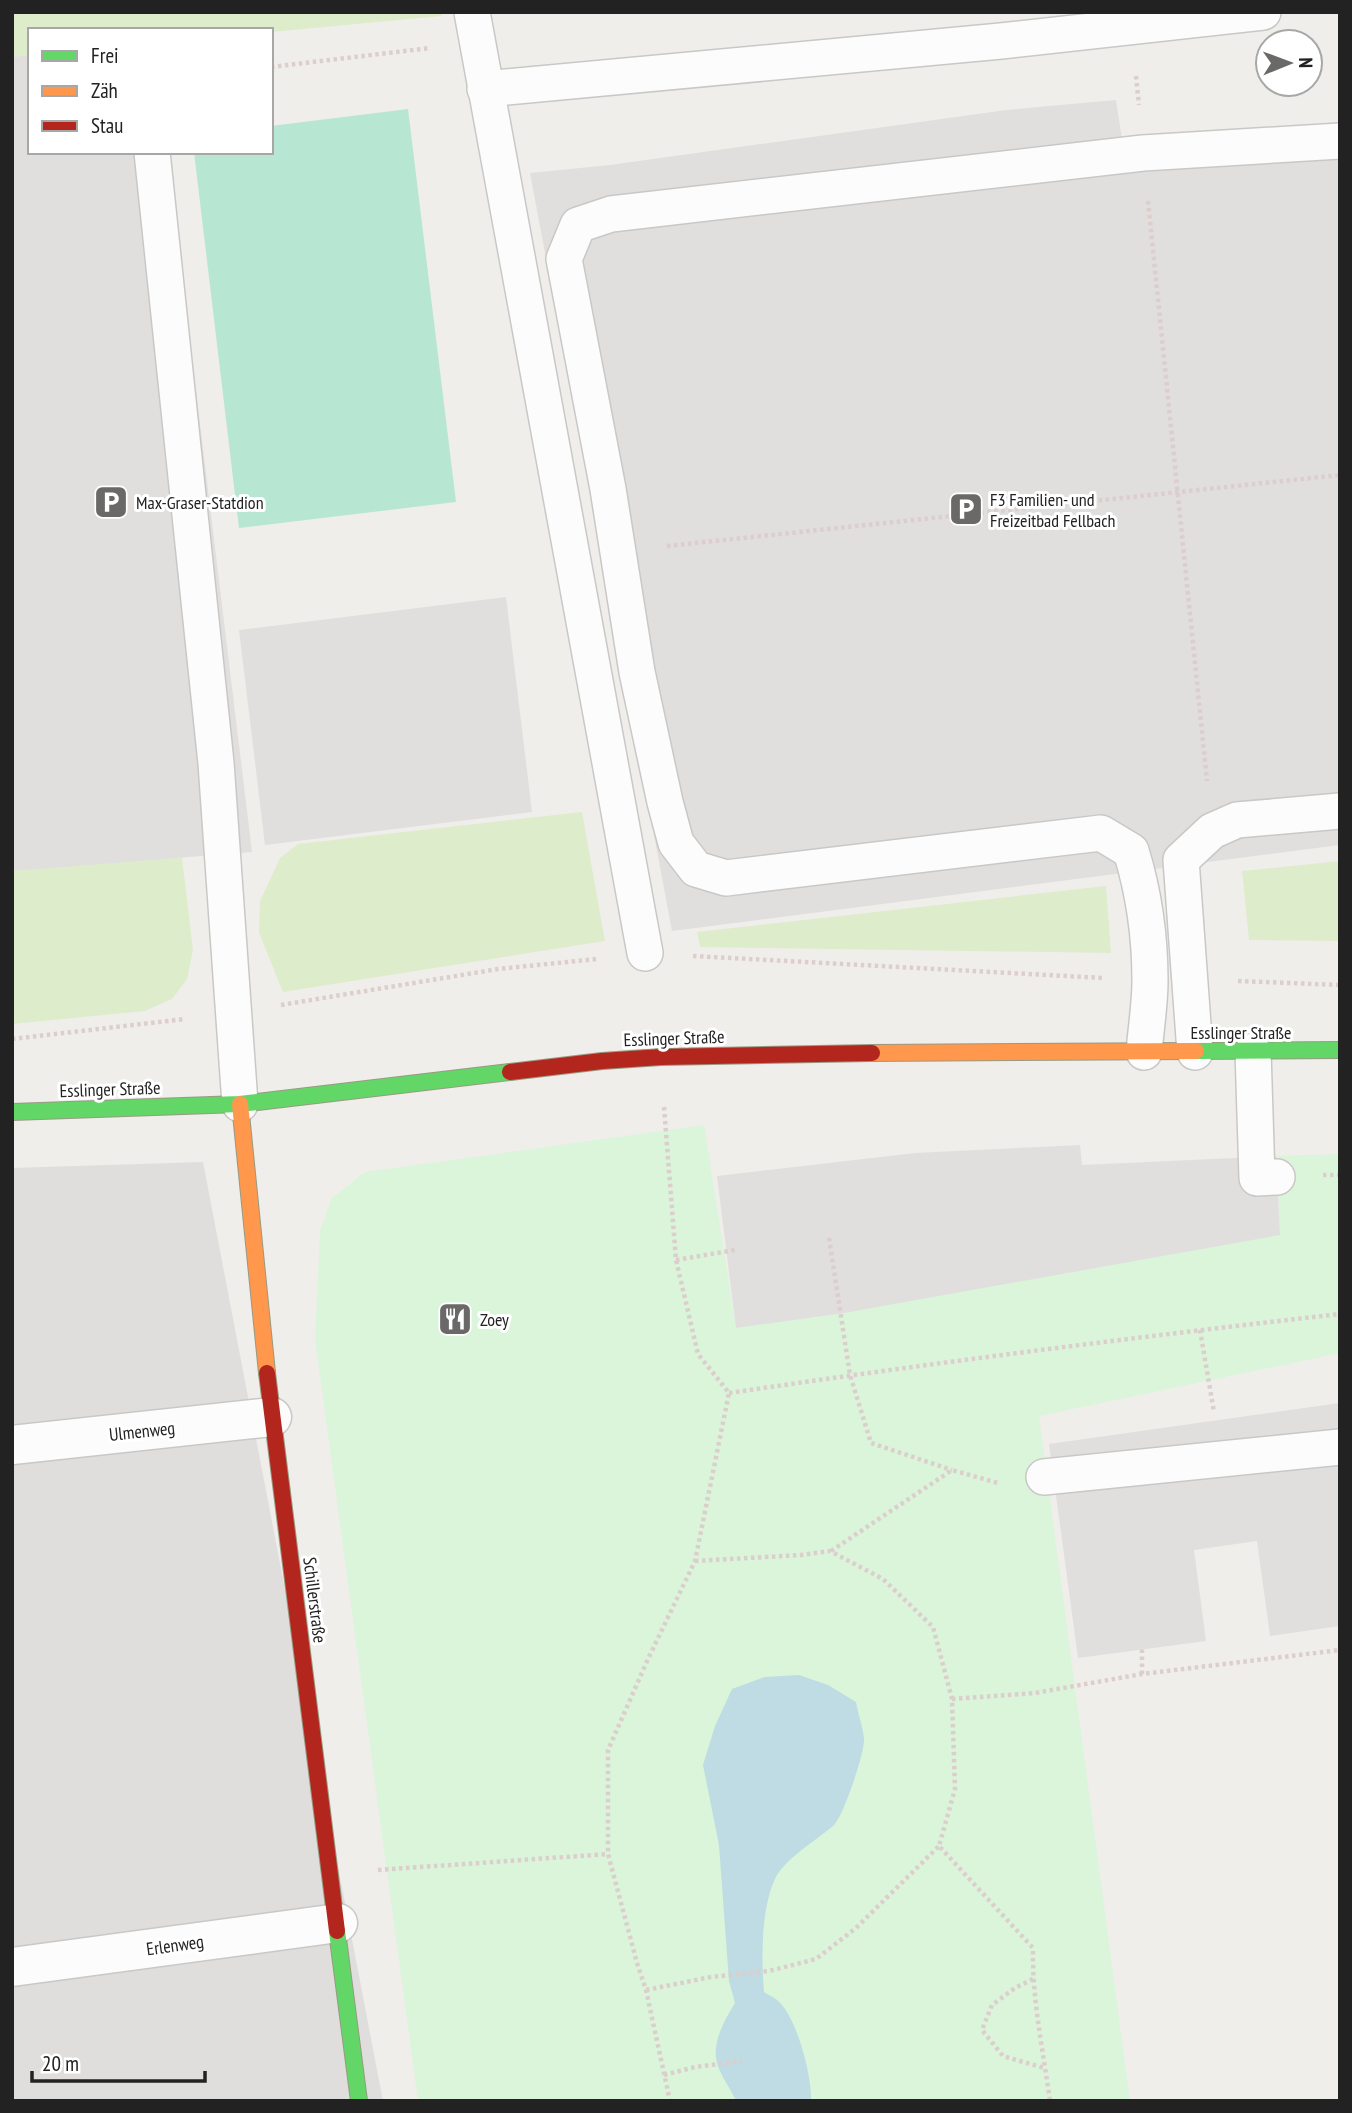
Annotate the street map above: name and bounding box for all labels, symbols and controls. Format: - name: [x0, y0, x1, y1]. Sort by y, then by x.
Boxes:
- legend: [28, 28, 273, 154]
- north arrow: [1254, 28, 1324, 98]
- text: Frei: [91, 42, 119, 69]
- text: N: [1294, 57, 1318, 68]
- text: Zäh: [91, 77, 118, 104]
- text: Stau: [91, 112, 123, 139]
- parking icon: Max-Graser-Statdion: [92, 483, 130, 521]
- place label: F3 Familien- und Freizeitbad Fellbach: [990, 488, 1115, 532]
- parking icon: F3 Familien- und Freizeitbad Fellbach: [947, 490, 985, 528]
- place label: Max-Graser-Statdion: [136, 491, 264, 514]
- street label: Esslinger Straße: [1191, 1021, 1291, 1044]
- street label: Esslinger Straße: [623, 1025, 725, 1051]
- street label: Esslinger Straße: [59, 1076, 161, 1102]
- restaurant icon: Zoey: [436, 1300, 474, 1338]
- place label: Zoey: [480, 1308, 509, 1331]
- street label: Ulmenweg: [108, 1416, 176, 1446]
- street label: Schillerstraße: [298, 1556, 332, 1644]
- street label: Erlenweg: [145, 1930, 205, 1960]
- scale bar: [32, 2039, 205, 2084]
- text: 20 m: [42, 2050, 79, 2077]

